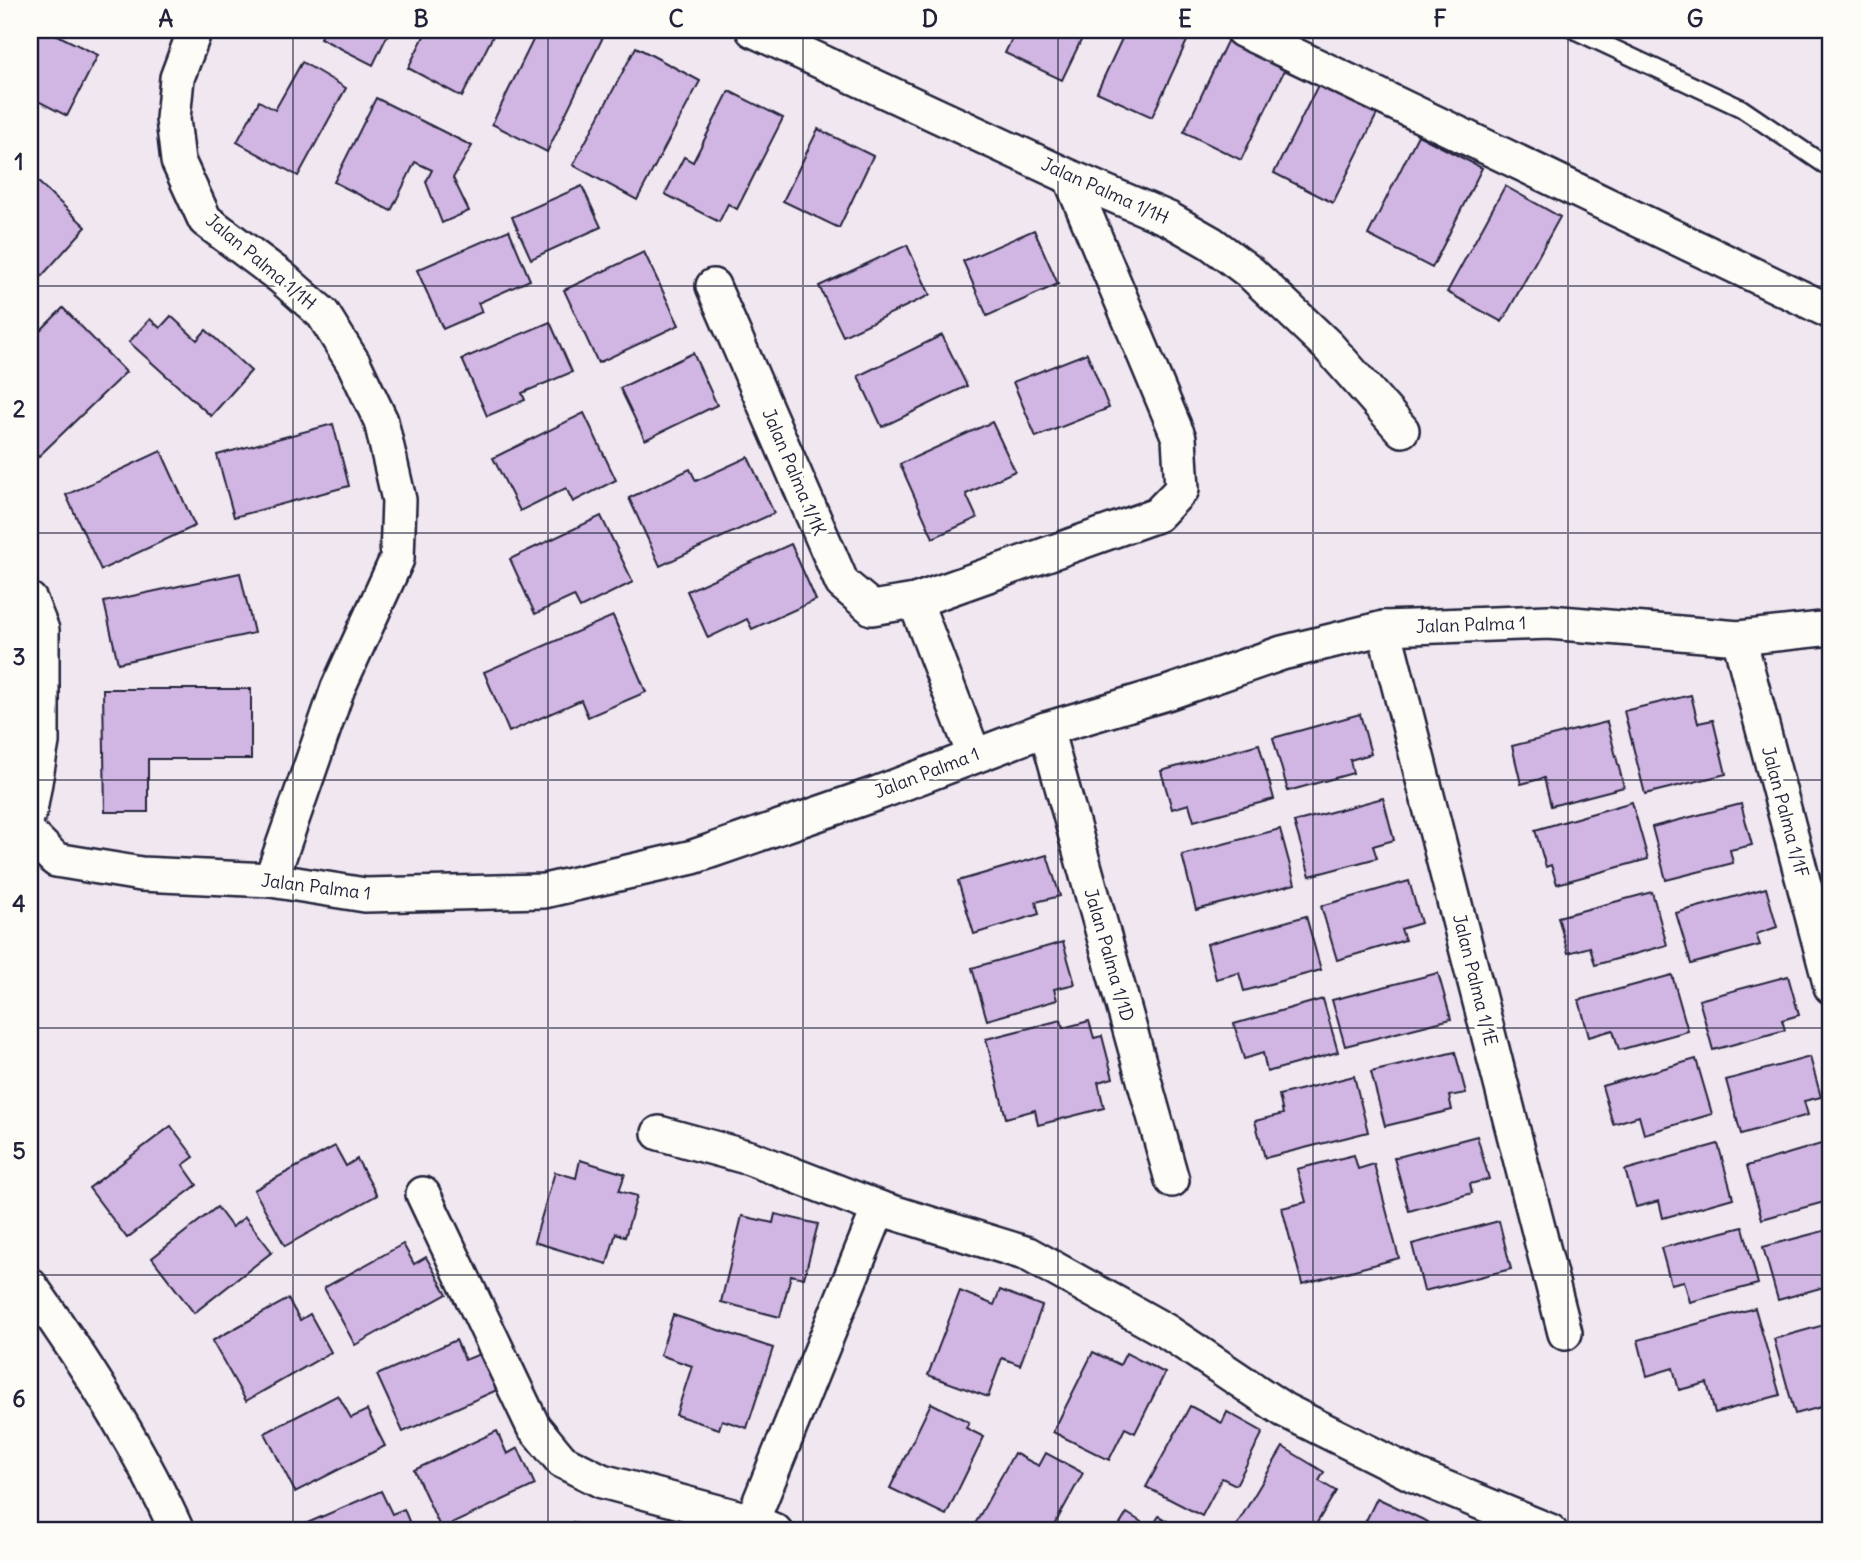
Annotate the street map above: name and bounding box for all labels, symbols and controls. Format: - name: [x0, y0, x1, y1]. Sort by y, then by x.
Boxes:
- text: A: [159, 4, 174, 33]
- text: B: [413, 4, 429, 33]
- text: C: [668, 4, 684, 33]
- text: D: [922, 4, 938, 33]
- text: E: [1178, 4, 1192, 33]
- text: F: [1433, 4, 1447, 33]
- text: G: [1687, 4, 1703, 33]
- text: 1: [14, 147, 24, 176]
- street label: Jalan Palma 1/1H: [1038, 152, 1173, 229]
- street label: Jalan Palma 1/1H: [201, 209, 321, 315]
- text: 2: [13, 394, 26, 423]
- street label: Jalan Palma 1/1K: [757, 405, 831, 539]
- street label: Jalan Palma 1: [1415, 611, 1527, 638]
- text: 3: [12, 642, 26, 671]
- street label: Jalan Palma 1: [871, 742, 983, 803]
- street label: Jalan Palma 1/1F: [1757, 744, 1814, 880]
- street label: Jalan Palma 1: [260, 868, 372, 905]
- street label: Jalan Palma 1/1D: [1080, 886, 1139, 1024]
- text: 4: [12, 889, 26, 918]
- street label: Jalan Palma 1/1E: [1448, 912, 1503, 1048]
- text: 5: [12, 1136, 26, 1165]
- text: 6: [12, 1384, 26, 1413]

